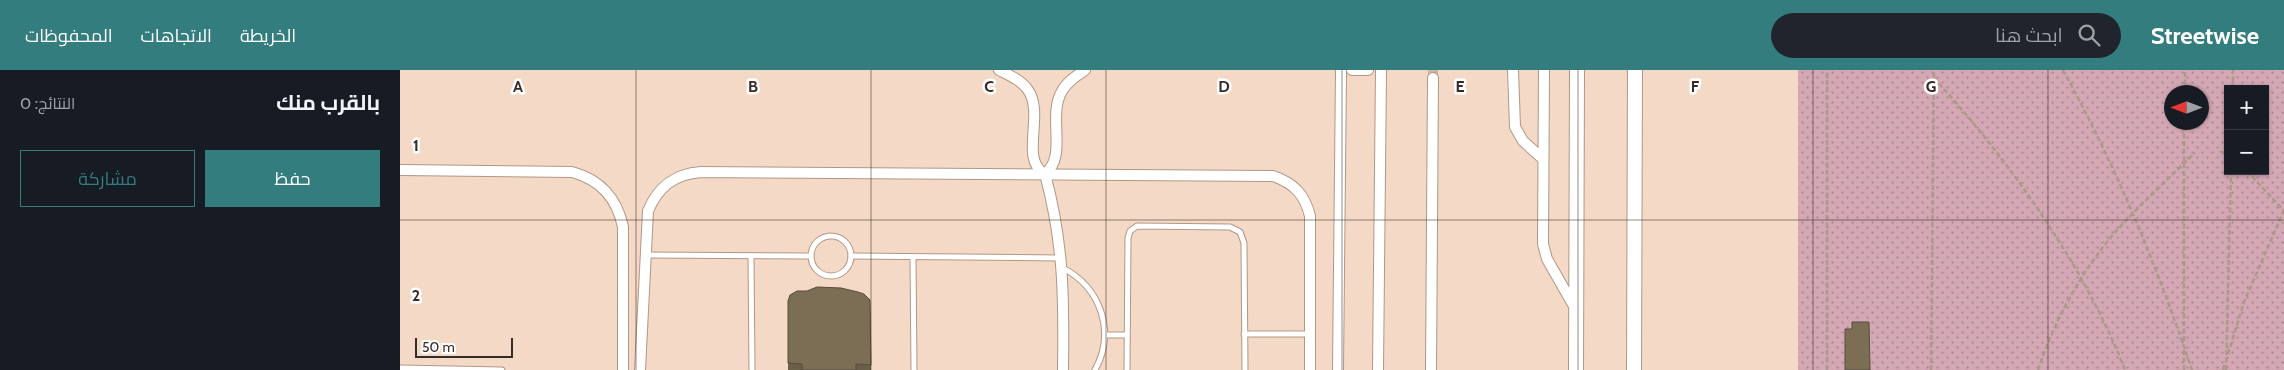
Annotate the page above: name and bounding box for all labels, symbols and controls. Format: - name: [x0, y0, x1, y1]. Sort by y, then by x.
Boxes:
- search box: [1771, 13, 2121, 58]
- icon: search: [2075, 21, 2103, 49]
- text: Streetwise: [2151, 21, 2259, 50]
- text: ابحث هنا: [1995, 24, 2063, 47]
- text: المحفوظات: [25, 25, 113, 47]
- text: الاتجاهات: [141, 25, 212, 47]
- text: الخريطة: [240, 25, 296, 47]
- text: A: [513, 77, 523, 96]
- text: B: [748, 77, 758, 96]
- text: C: [984, 77, 994, 96]
- text: D: [1218, 77, 1230, 96]
- text: E: [1455, 77, 1465, 96]
- text: F: [1691, 77, 1700, 96]
- text: G: [1926, 77, 1936, 96]
- north arrow: [2164, 85, 2209, 130]
- map controls: [2224, 85, 2269, 175]
- button: +: [2224, 85, 2269, 130]
- text: بالقرب منك: [276, 90, 380, 115]
- text: النتائج: 0: [20, 94, 75, 113]
- button: −: [2224, 130, 2269, 175]
- text: 1: [413, 136, 419, 155]
- button: مشاركة: [20, 150, 195, 207]
- button: حفظ: [205, 150, 380, 207]
- text: 2: [412, 286, 420, 305]
- scale bar: [415, 335, 512, 358]
- text: 50 m: [422, 338, 455, 356]

